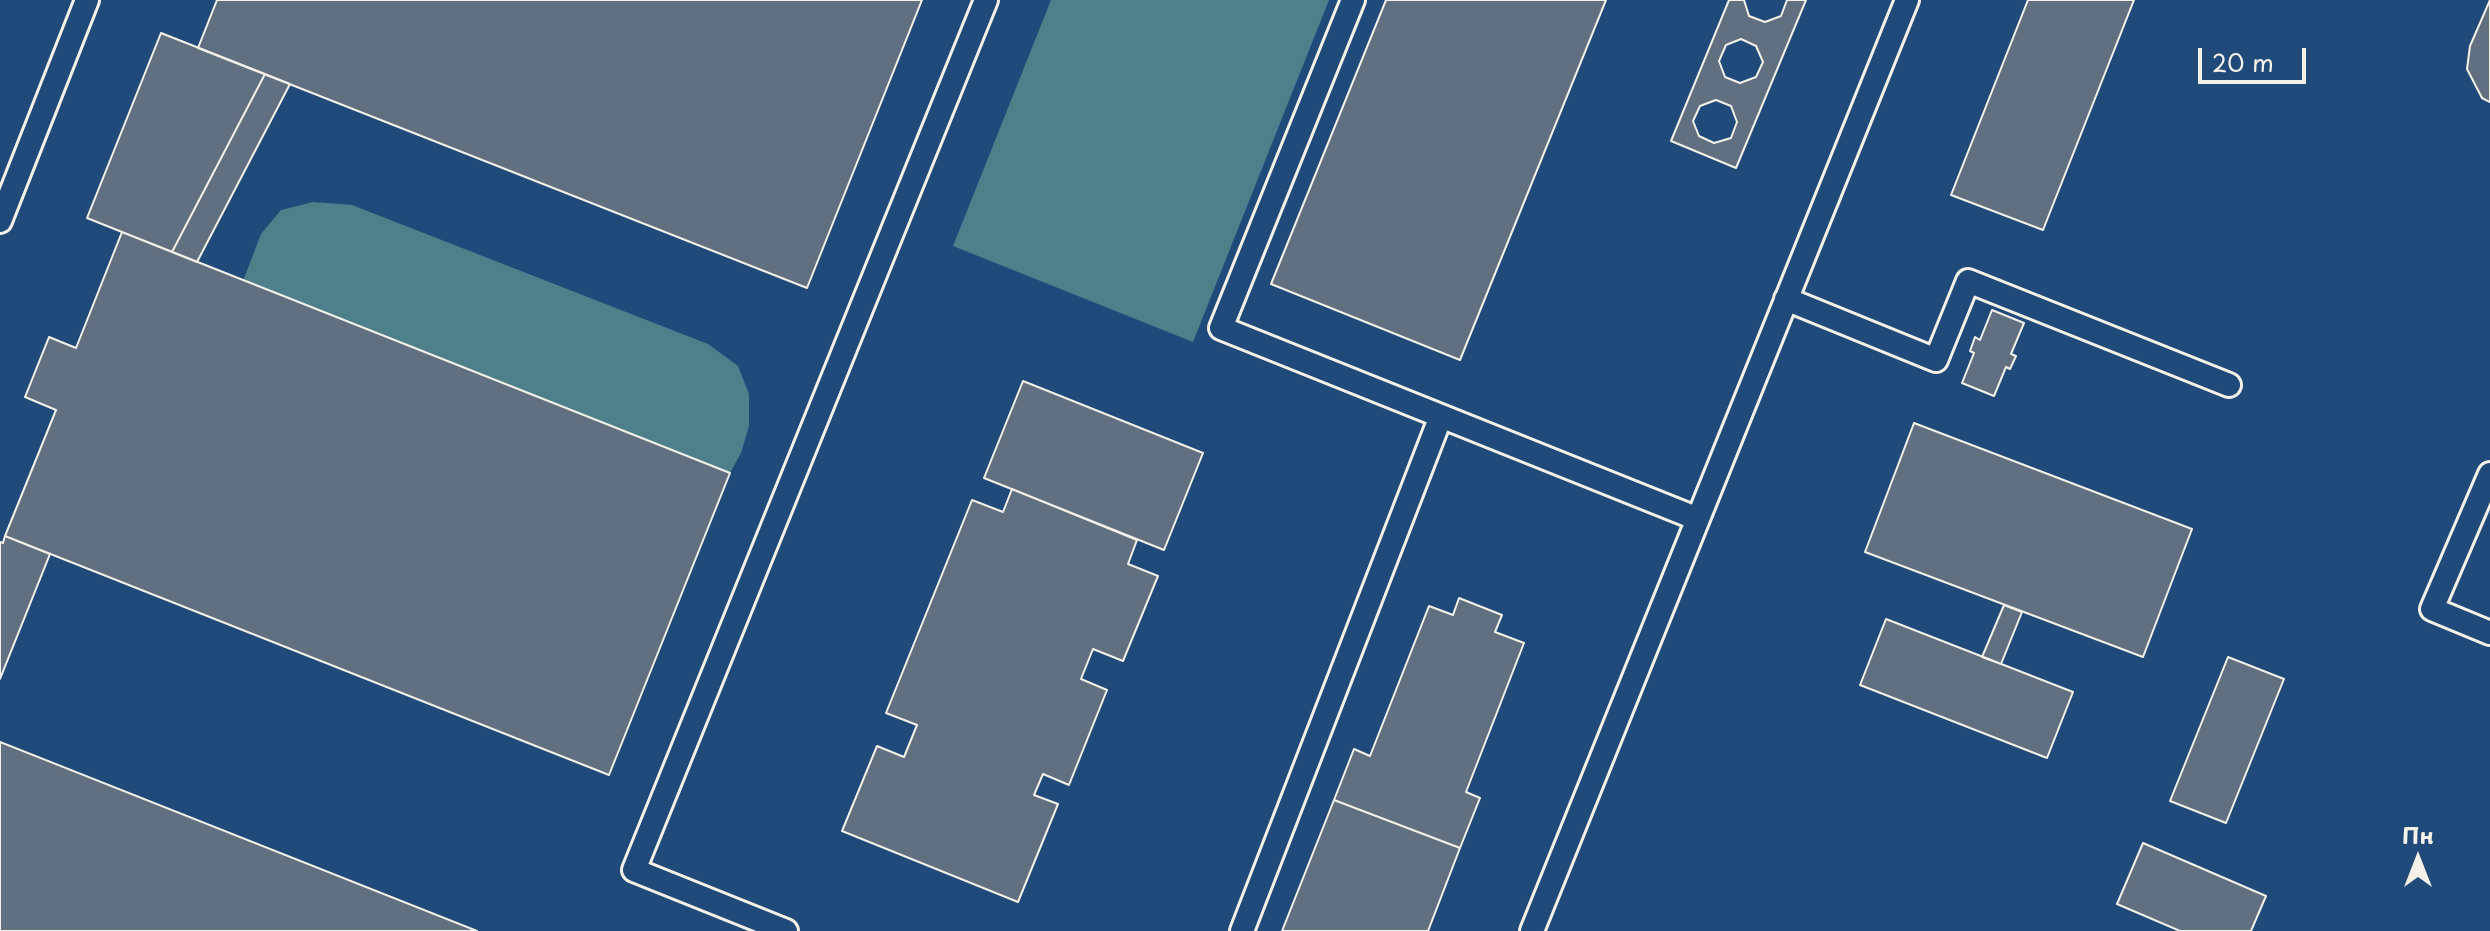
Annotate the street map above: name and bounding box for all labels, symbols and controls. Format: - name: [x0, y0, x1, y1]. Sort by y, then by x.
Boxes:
- scale bar: [2202, 32, 2310, 82]
- text: 20 m: [2212, 44, 2274, 80]
- text: Пн: [2402, 818, 2434, 851]
- north arrow: [2378, 819, 2458, 899]

